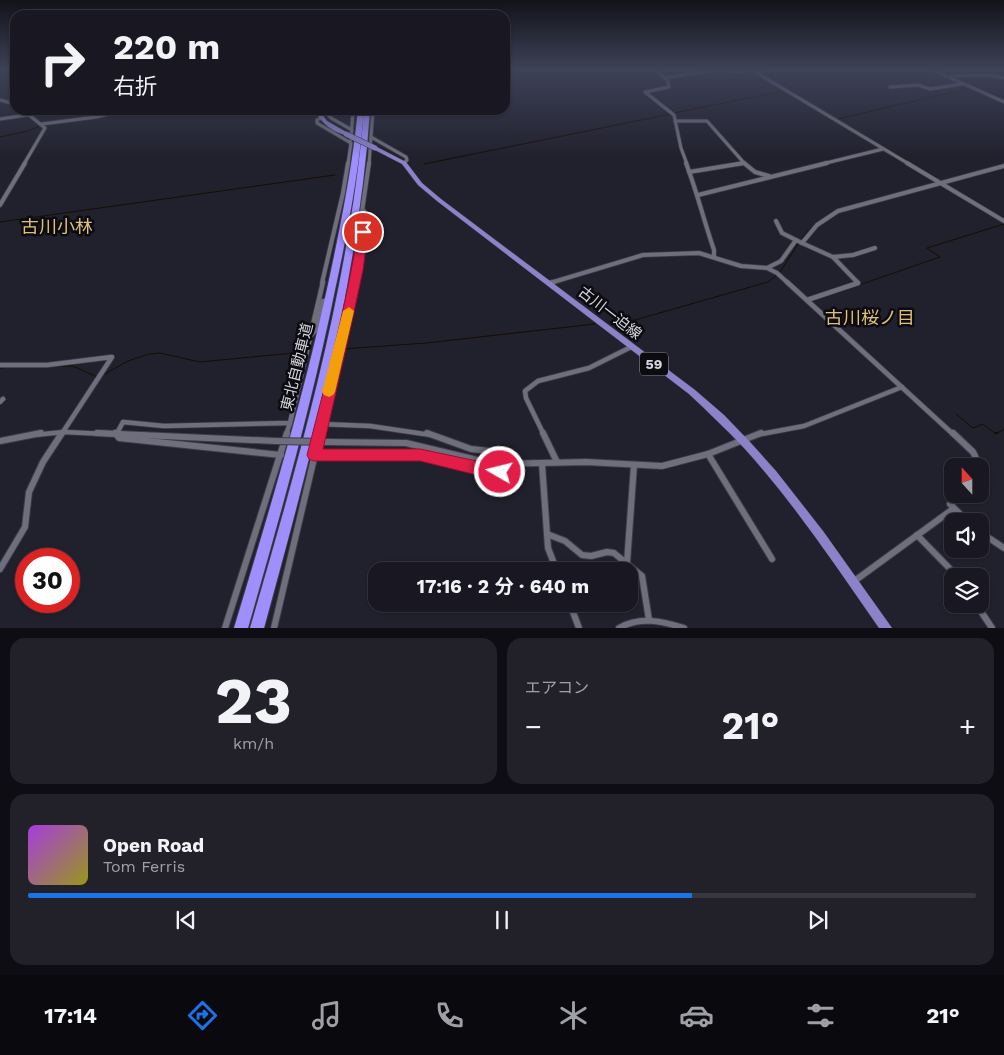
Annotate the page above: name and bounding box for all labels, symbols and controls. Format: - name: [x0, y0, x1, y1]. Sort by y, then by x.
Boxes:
- text: 220 m: [113, 26, 220, 68]
- icon: right: [30, 30, 95, 95]
- text: 右折: [113, 74, 157, 99]
- pin: [342, 211, 384, 253]
- district label: 古川小林: [21, 216, 93, 237]
- icon: arrive: [349, 218, 377, 246]
- street label: 古川一迫線: [575, 283, 645, 343]
- district label: 古川桜ノ目: [825, 307, 915, 328]
- street label: 東北自動車道: [277, 321, 317, 413]
- road number: 59: [640, 352, 668, 376]
- position arrow: [473, 445, 525, 497]
- north arrow: [944, 458, 989, 502]
- map controls: [944, 458, 989, 613]
- button: sound: [944, 513, 989, 558]
- speed limit sign: 30: [15, 548, 80, 613]
- button: layers: [944, 568, 989, 613]
- text: 17:16 · 2 分 · 640 m: [417, 575, 589, 598]
- text: 23: [215, 663, 292, 739]
- text: エアコン: [525, 678, 589, 697]
- text: 21°: [722, 704, 779, 748]
- text: −: [525, 710, 542, 743]
- text: +: [959, 710, 976, 743]
- text: km/h: [233, 734, 274, 753]
- text: Open Road: [103, 834, 204, 857]
- text: Tom Ferris: [103, 857, 185, 876]
- icon: previous: [172, 906, 200, 934]
- icon: pause: [488, 906, 516, 934]
- icon: next: [804, 906, 832, 934]
- icon: directions: [185, 998, 220, 1033]
- icon: music: [309, 998, 344, 1033]
- icon: phone: [432, 998, 467, 1033]
- icon: climate: [556, 998, 591, 1033]
- icon: car: [679, 998, 714, 1033]
- icon: filters: [803, 998, 838, 1033]
- text: 17:14: [44, 1003, 97, 1028]
- text: 21°: [926, 1003, 960, 1028]

